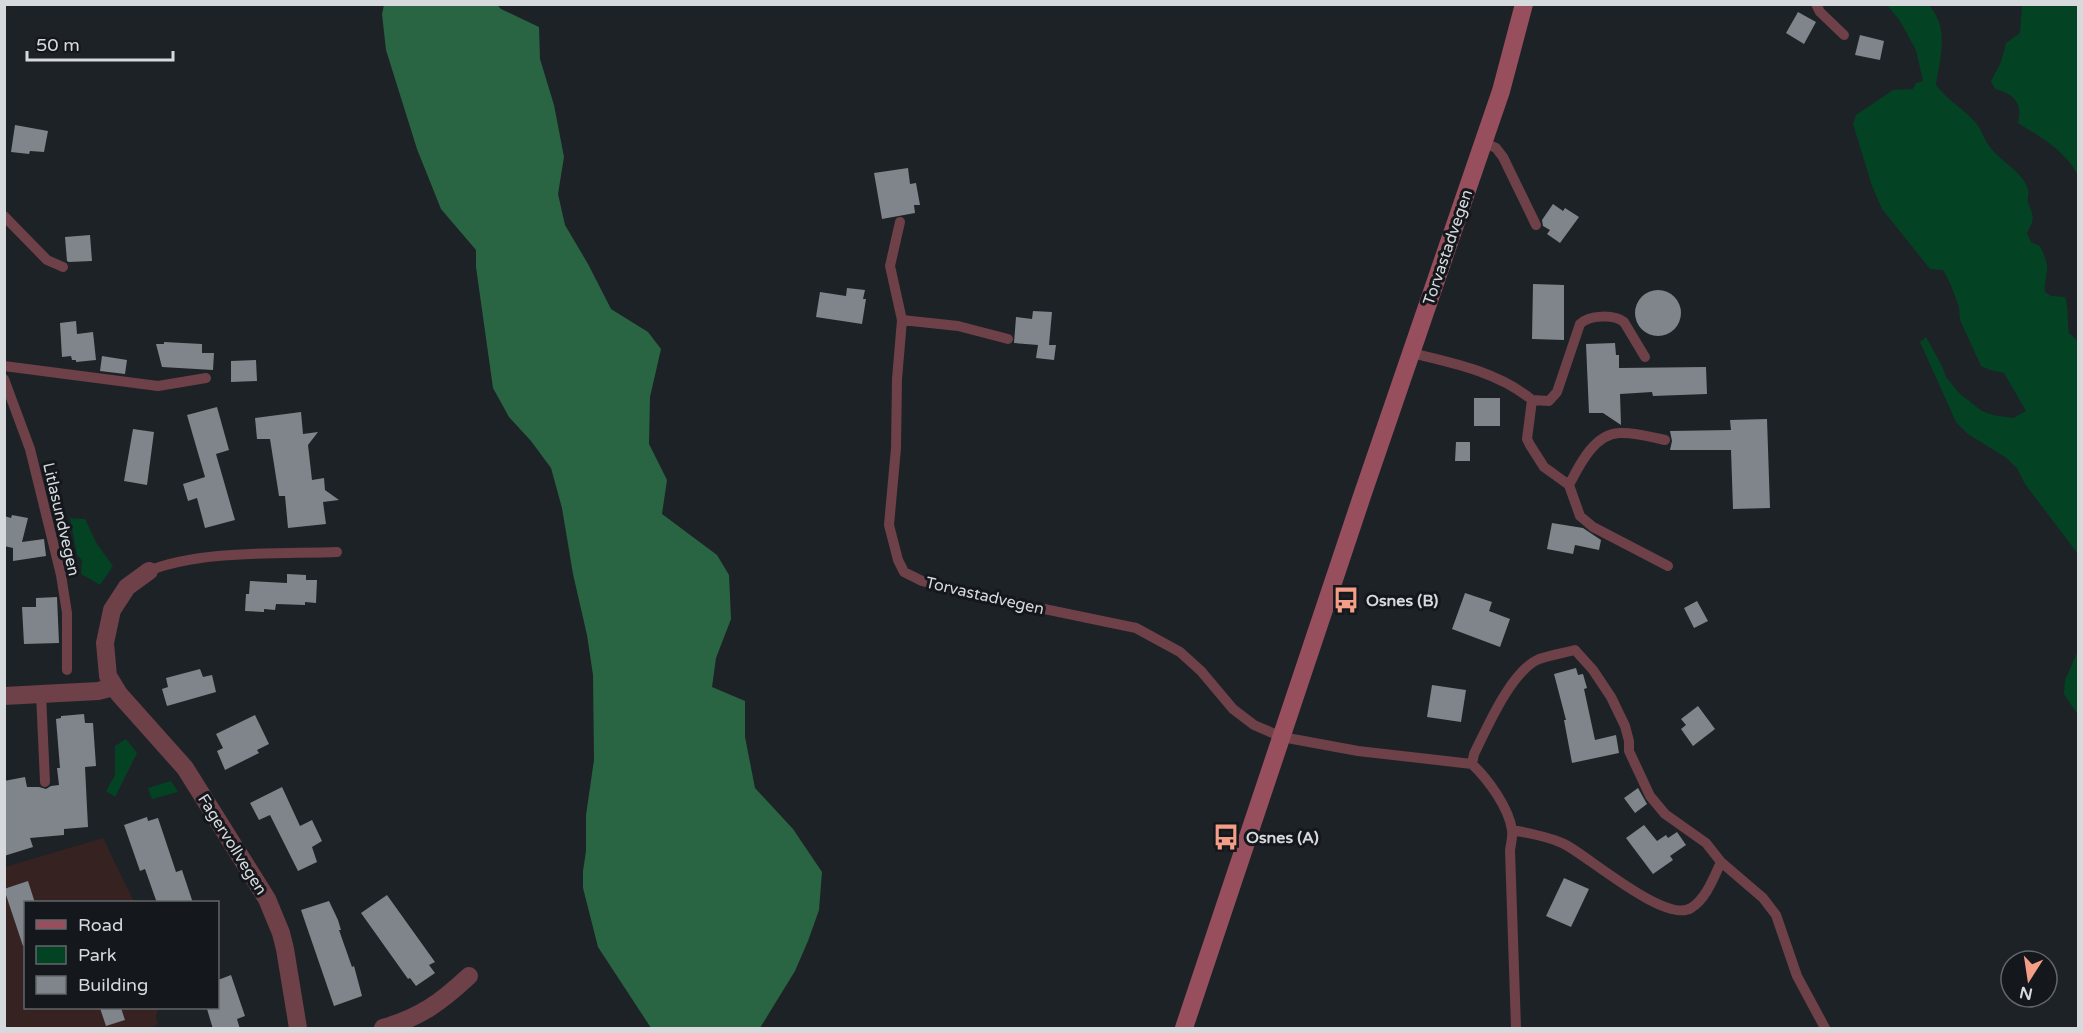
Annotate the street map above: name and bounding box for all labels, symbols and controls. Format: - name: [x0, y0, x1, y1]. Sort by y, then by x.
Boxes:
- scale bar: [27, 24, 172, 62]
- text: 50 m: [36, 34, 80, 56]
- street label: Torvastadvegen: [1419, 187, 1477, 308]
- street label: Litlasundvegen: [38, 461, 84, 578]
- street label: Torvastadvegen: [924, 573, 1046, 619]
- bus stop icon: Osnes (B): [1331, 585, 1361, 615]
- place label: Osnes (B): [1366, 591, 1438, 611]
- street label: Fagervollvegen: [193, 790, 271, 899]
- bus stop icon: Osnes (A): [1211, 822, 1241, 852]
- place label: Osnes (A): [1246, 828, 1319, 848]
- legend: [24, 901, 219, 1009]
- text: Road: [78, 914, 123, 936]
- text: Park: [78, 944, 117, 966]
- north arrow: [1999, 949, 2059, 1009]
- text: Building: [78, 974, 148, 996]
- text: N: [2018, 982, 2034, 1004]

